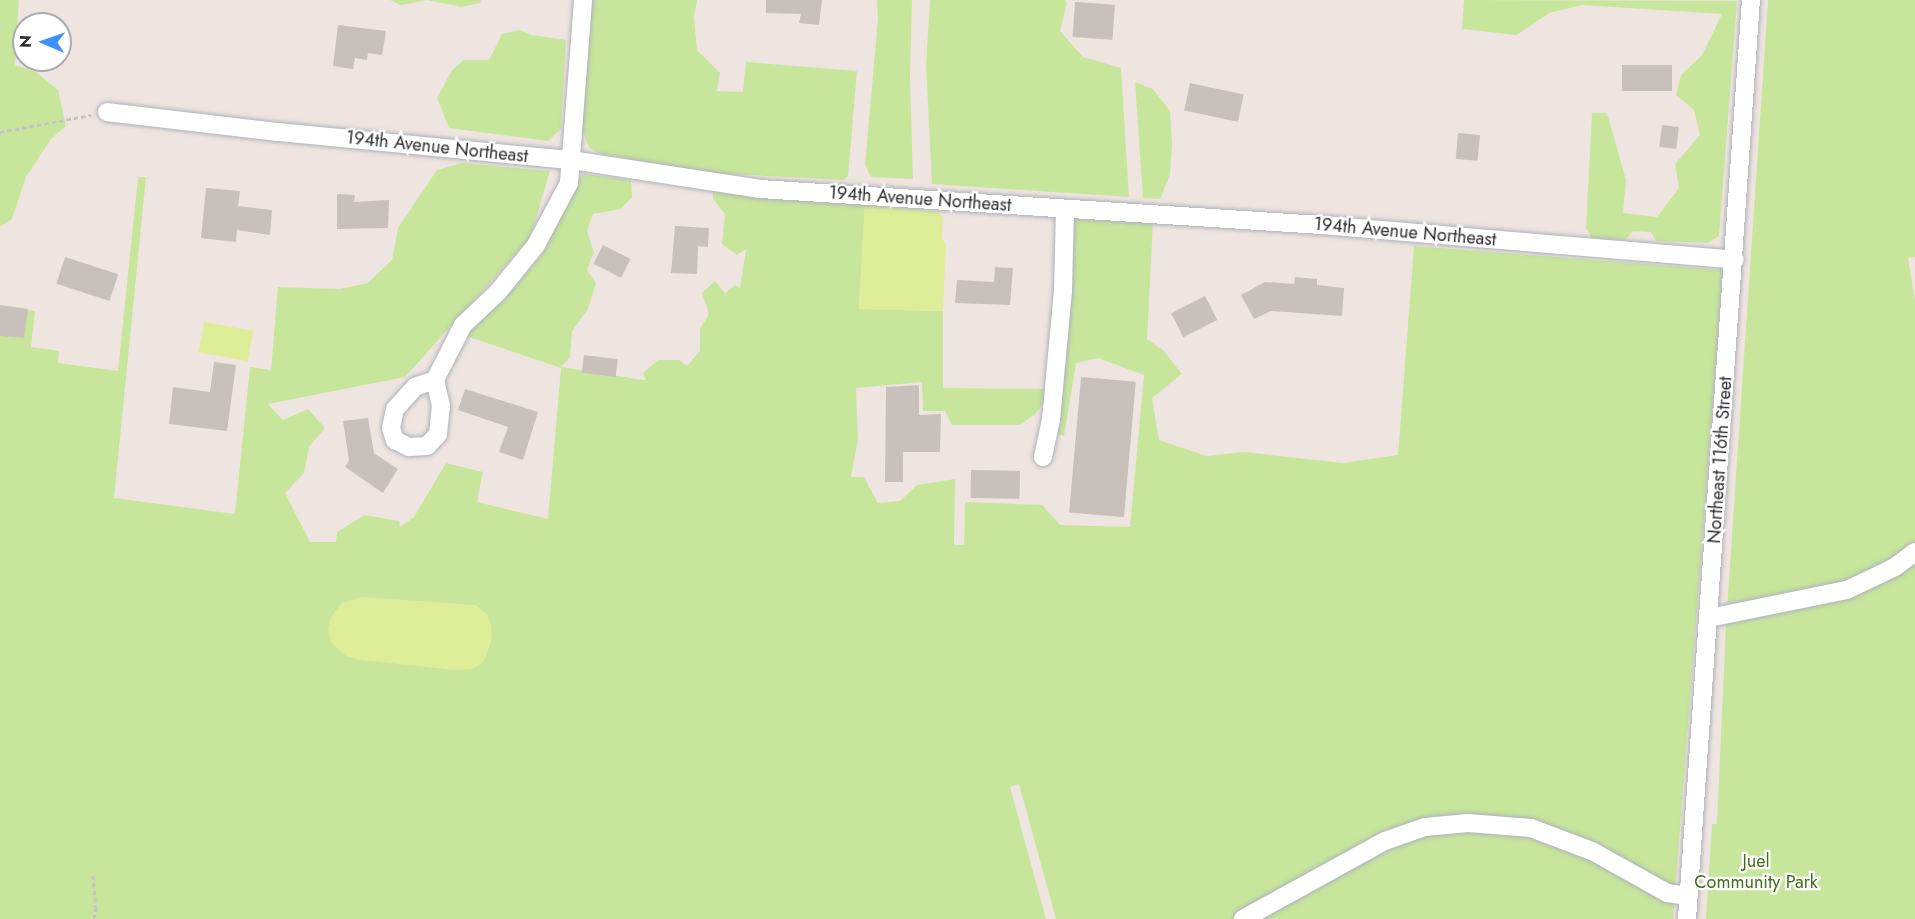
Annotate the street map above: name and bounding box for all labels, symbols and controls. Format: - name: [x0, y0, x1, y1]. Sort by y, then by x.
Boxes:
- north arrow: [12, 12, 72, 72]
- text: N: [14, 35, 37, 48]
- street label: 194th Avenue Northeast: [345, 127, 529, 167]
- street label: 194th Avenue Northeast: [828, 182, 1012, 216]
- street label: 194th Avenue Northeast: [1313, 213, 1497, 251]
- street label: Northeast 116th Street: [1703, 376, 1737, 544]
- park label: Juel Community Park: [1694, 851, 1818, 894]

